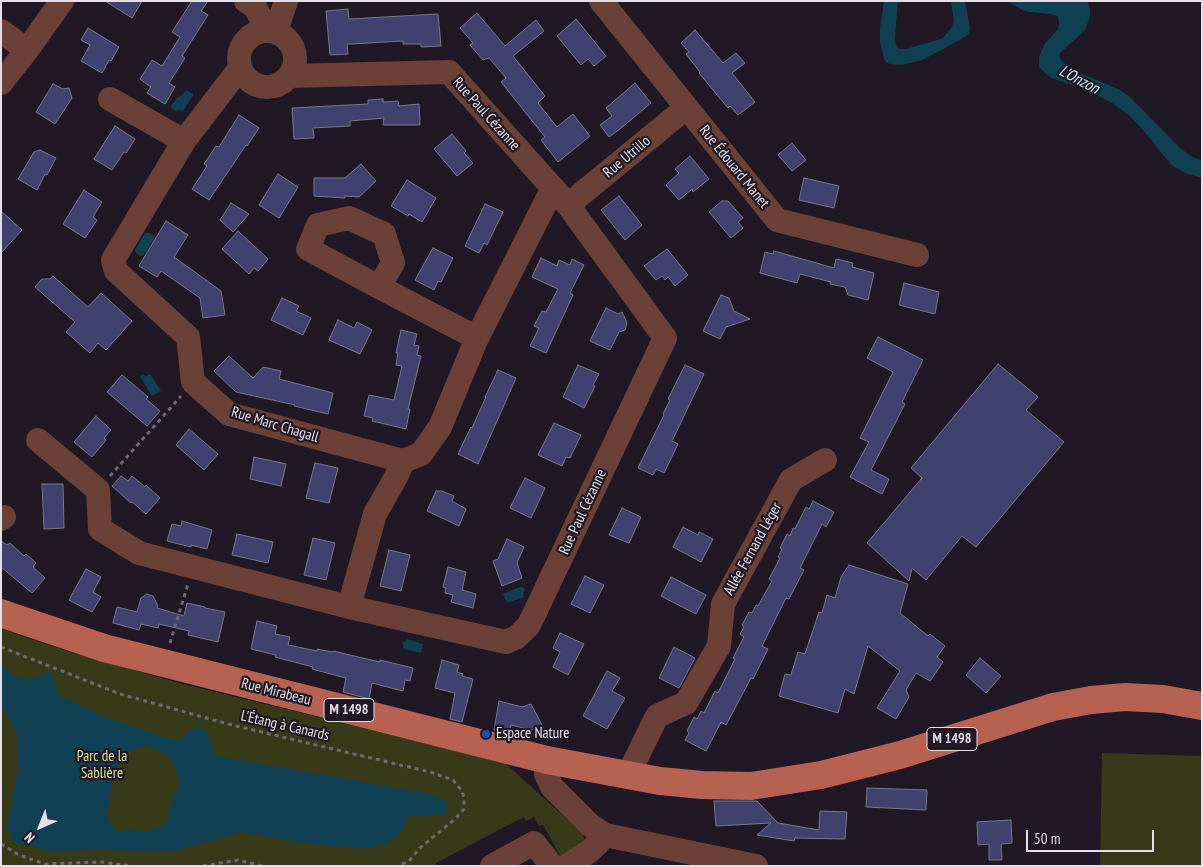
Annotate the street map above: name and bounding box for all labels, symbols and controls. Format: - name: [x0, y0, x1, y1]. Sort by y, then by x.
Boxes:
- water label: L'Onzon: [1056, 61, 1102, 99]
- street label: Rue Paul Cézanne: [449, 74, 523, 154]
- street label: Rue Édouard Manet: [695, 122, 773, 212]
- street label: Rue Utrillo: [600, 132, 654, 182]
- street label: Rue Marc Chagall: [229, 403, 321, 447]
- street label: Rue Paul Cézanne: [555, 467, 611, 557]
- street label: Allée Fernand Léger: [720, 499, 786, 599]
- street label: Rue Mirabeau: [239, 675, 313, 709]
- road number: M 1498: [324, 698, 374, 722]
- street label: L'Étang à Canards: [239, 707, 331, 745]
- place label: Espace Nature: [496, 725, 569, 743]
- marker: Espace Nature: [480, 728, 492, 740]
- road number: M 1498: [927, 728, 977, 751]
- park label: Parc de la Sablière: [77, 748, 127, 783]
- north arrow: [15, 802, 65, 852]
- scale bar: [1028, 820, 1156, 852]
- text: N: [21, 829, 39, 847]
- text: 50 m: [1034, 829, 1060, 848]

